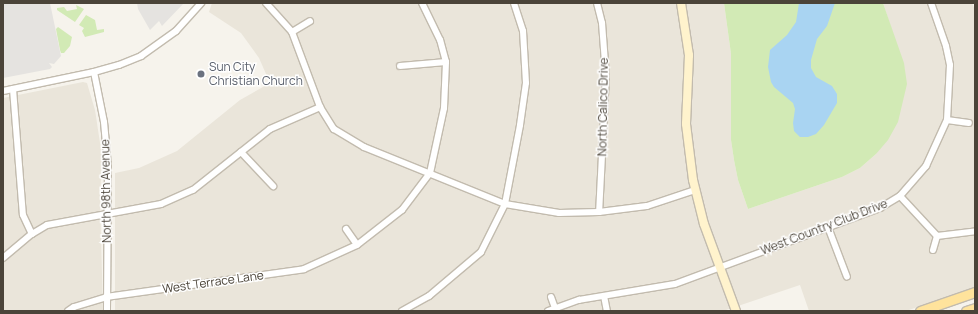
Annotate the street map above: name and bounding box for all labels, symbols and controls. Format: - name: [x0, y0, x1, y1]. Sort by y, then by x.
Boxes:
- street label: North Calico Drive: [595, 57, 611, 157]
- place label: Sun City Christian Church: [209, 60, 303, 88]
- marker: Sun City Christian Church: [196, 69, 206, 79]
- street label: North 98th Avenue: [98, 139, 114, 243]
- street label: West Country Club Drive: [758, 196, 890, 258]
- street label: West Terrace Lane: [161, 268, 265, 296]

